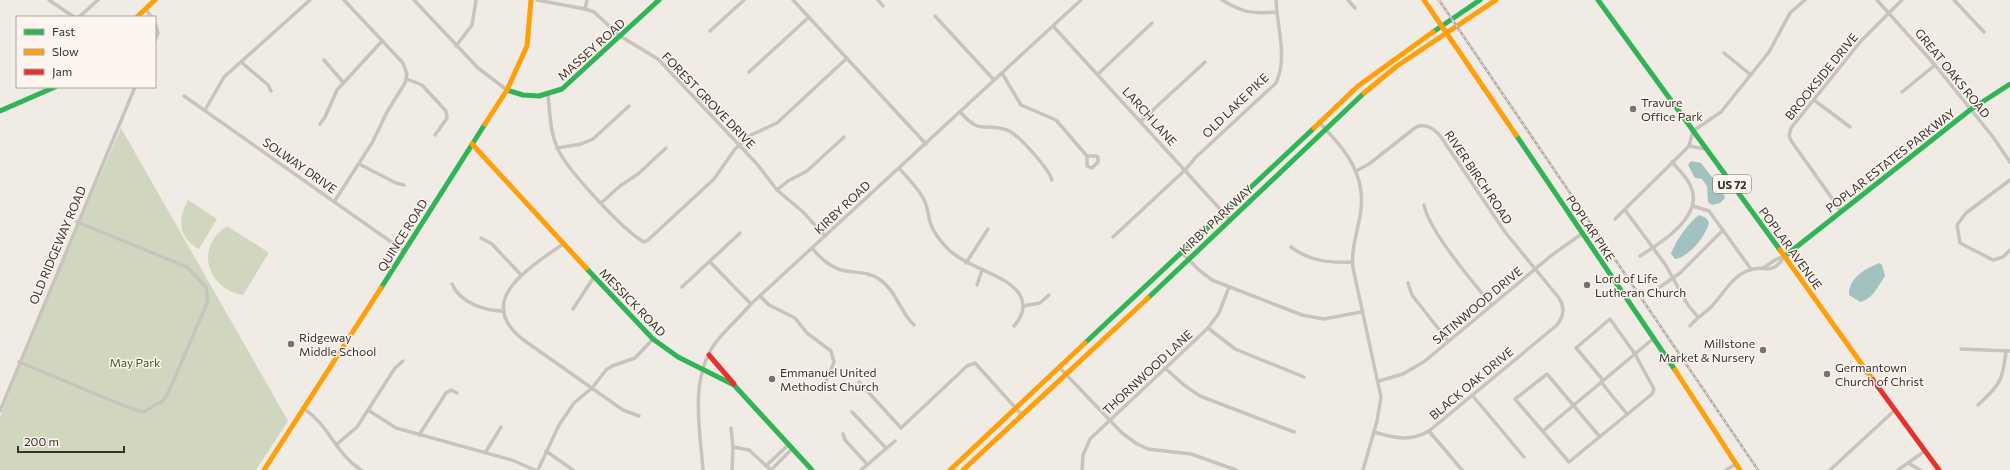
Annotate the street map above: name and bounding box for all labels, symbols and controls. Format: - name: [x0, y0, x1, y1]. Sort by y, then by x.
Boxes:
- street label: MASSEY ROAD: [555, 15, 628, 83]
- legend: [16, 16, 156, 88]
- text: Fast: [52, 24, 75, 38]
- street label: GREAT OAKS ROAD: [1913, 26, 1993, 121]
- street label: BROOKSIDE DRIVE: [1782, 30, 1860, 122]
- text: Slow: [52, 44, 79, 58]
- street label: FOREST GROVE DRIVE: [659, 49, 759, 151]
- text: Jam: [52, 64, 72, 79]
- street label: OLD LAKE PIKE: [1199, 70, 1271, 140]
- street label: LARCH LANE: [1120, 84, 1180, 148]
- place label: Travure Office Park: [1641, 95, 1703, 123]
- marker: Travure Office Park: [1628, 104, 1638, 114]
- street label: POPLAR ESTATES PARKWAY: [1823, 105, 1958, 215]
- street label: RIVER BIRCH ROAD: [1442, 127, 1516, 227]
- street label: SOLWAY DRIVE: [260, 134, 340, 196]
- road number: US 72: [1713, 175, 1751, 193]
- street label: KIRBY ROAD: [811, 177, 873, 237]
- street label: KIRBY PARKWAY: [1177, 181, 1256, 256]
- street label: OLD RIDGEWAY ROAD: [26, 184, 88, 306]
- street label: POPLAR PIKE: [1564, 192, 1618, 264]
- street label: QUINCE ROAD: [374, 196, 430, 274]
- street label: POPLAR AVENUE: [1757, 204, 1825, 292]
- street label: SATINWOOD DRIVE: [1429, 263, 1525, 347]
- street label: MESSICK ROAD: [597, 265, 669, 339]
- place label: Lord of Life Lutheran Church: [1595, 271, 1686, 299]
- marker: Lord of Life Lutheran Church: [1582, 280, 1592, 290]
- street label: THORNWOOD LANE: [1099, 327, 1195, 417]
- place label: Ridgeway Middle School: [299, 330, 376, 358]
- place label: Millstone Market & Nursery: [1659, 336, 1755, 364]
- marker: Ridgeway Middle School: [286, 339, 296, 349]
- street label: BLACK OAK DRIVE: [1426, 344, 1516, 422]
- marker: Millstone Market & Nursery: [1758, 345, 1768, 355]
- park label: May Park: [109, 355, 161, 369]
- place label: Germantown Church of Christ: [1835, 360, 1924, 388]
- place label: Emmanuel United Methodist Church: [780, 365, 879, 393]
- marker: Germantown Church of Christ: [1822, 369, 1832, 379]
- marker: Emmanuel United Methodist Church: [767, 374, 777, 384]
- scale bar: [18, 428, 124, 454]
- text: 200 m: [24, 434, 59, 448]

